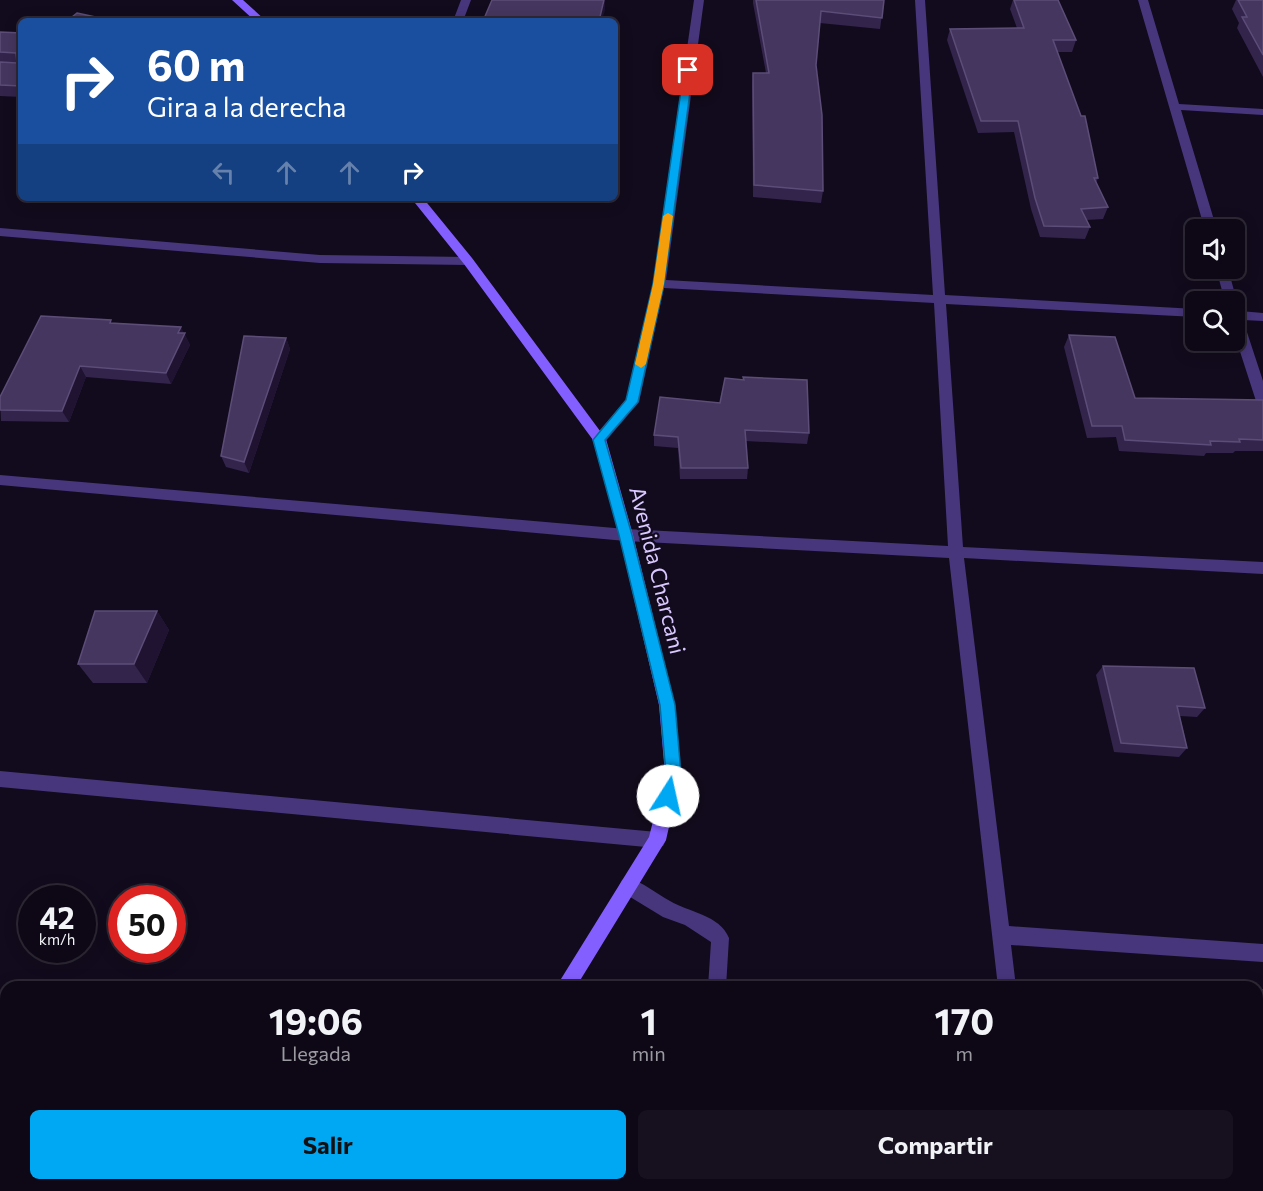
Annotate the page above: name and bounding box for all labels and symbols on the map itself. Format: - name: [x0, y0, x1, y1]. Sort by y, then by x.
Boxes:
- pin: [662, 44, 713, 95]
- street label: Avenida Charcani: [624, 483, 692, 657]
- position arrow: [636, 764, 700, 828]
- speed limit sign: 50: [108, 885, 186, 963]

